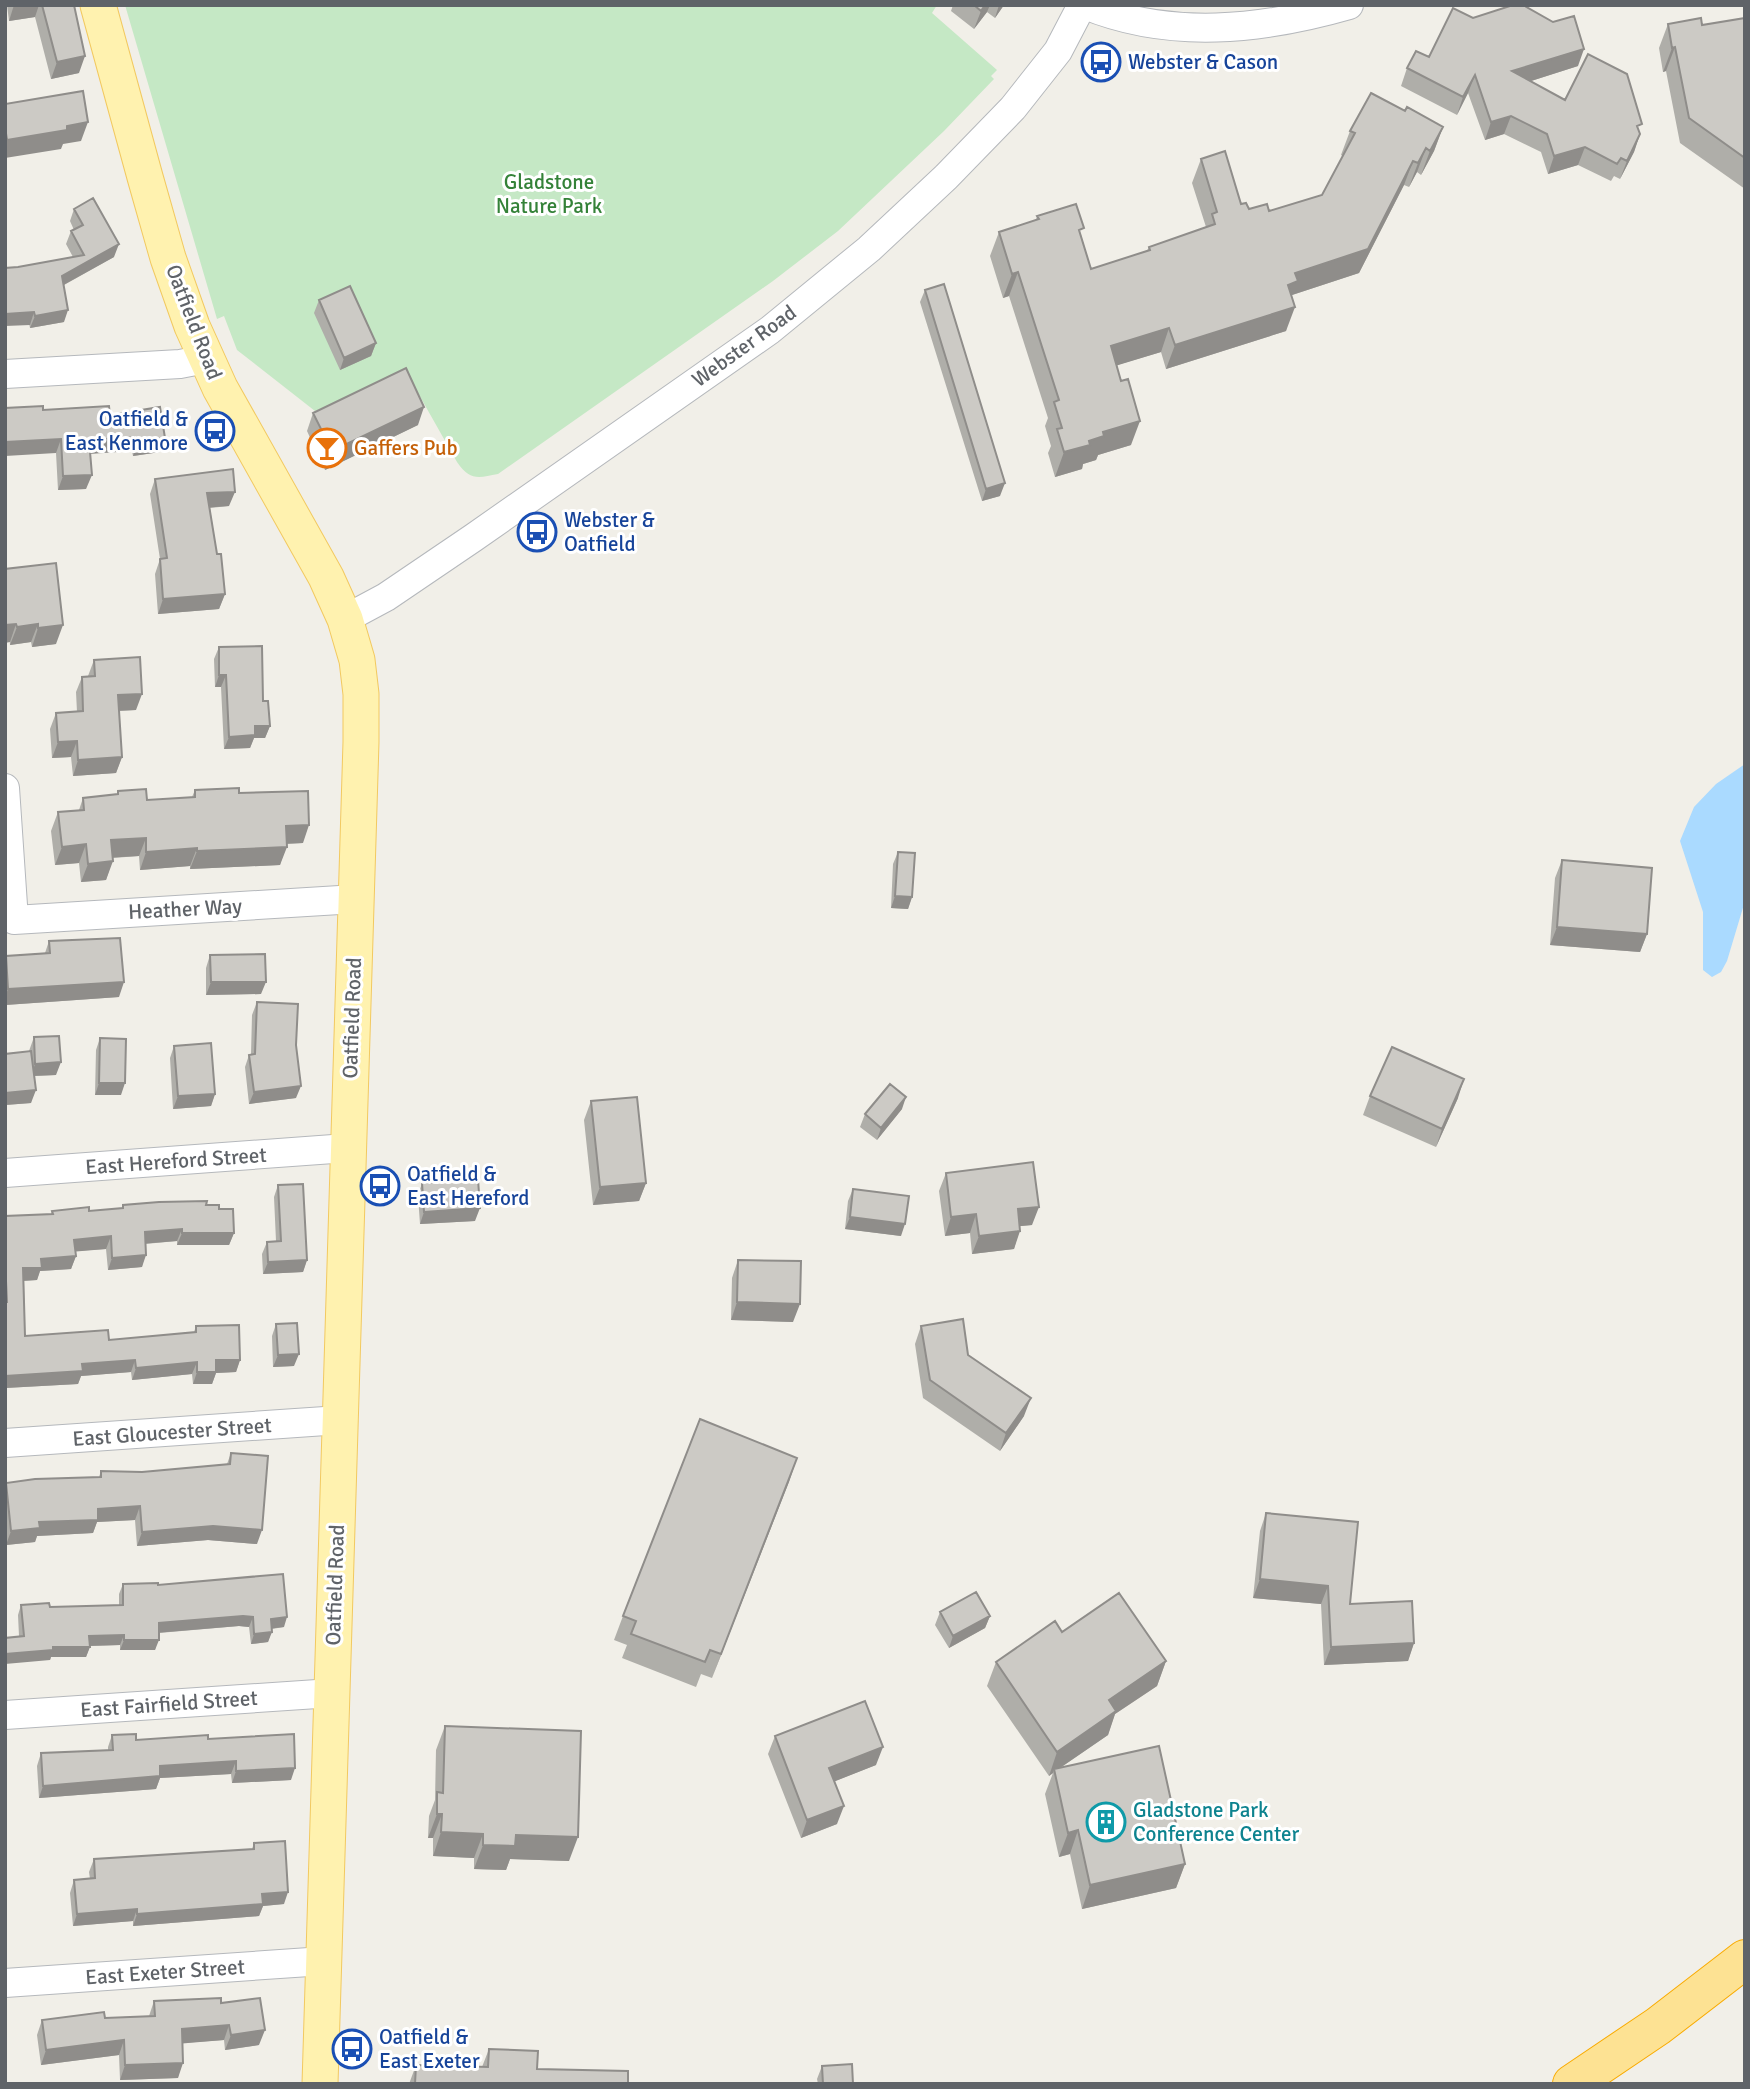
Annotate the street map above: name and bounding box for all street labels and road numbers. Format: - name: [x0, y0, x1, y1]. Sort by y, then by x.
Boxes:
- street label: Oatfield Road: [160, 261, 228, 383]
- street label: Webster Road: [687, 299, 801, 393]
- street label: Heather Way: [127, 893, 243, 925]
- street label: Oatfield Road: [337, 957, 367, 1079]
- street label: East Hereford Street: [84, 1142, 268, 1180]
- street label: East Gloucester Street: [72, 1412, 272, 1452]
- street label: Oatfield Road: [320, 1524, 350, 1646]
- street label: East Fairfield Street: [79, 1685, 259, 1723]
- street label: East Exeter Street: [84, 1953, 246, 1991]

